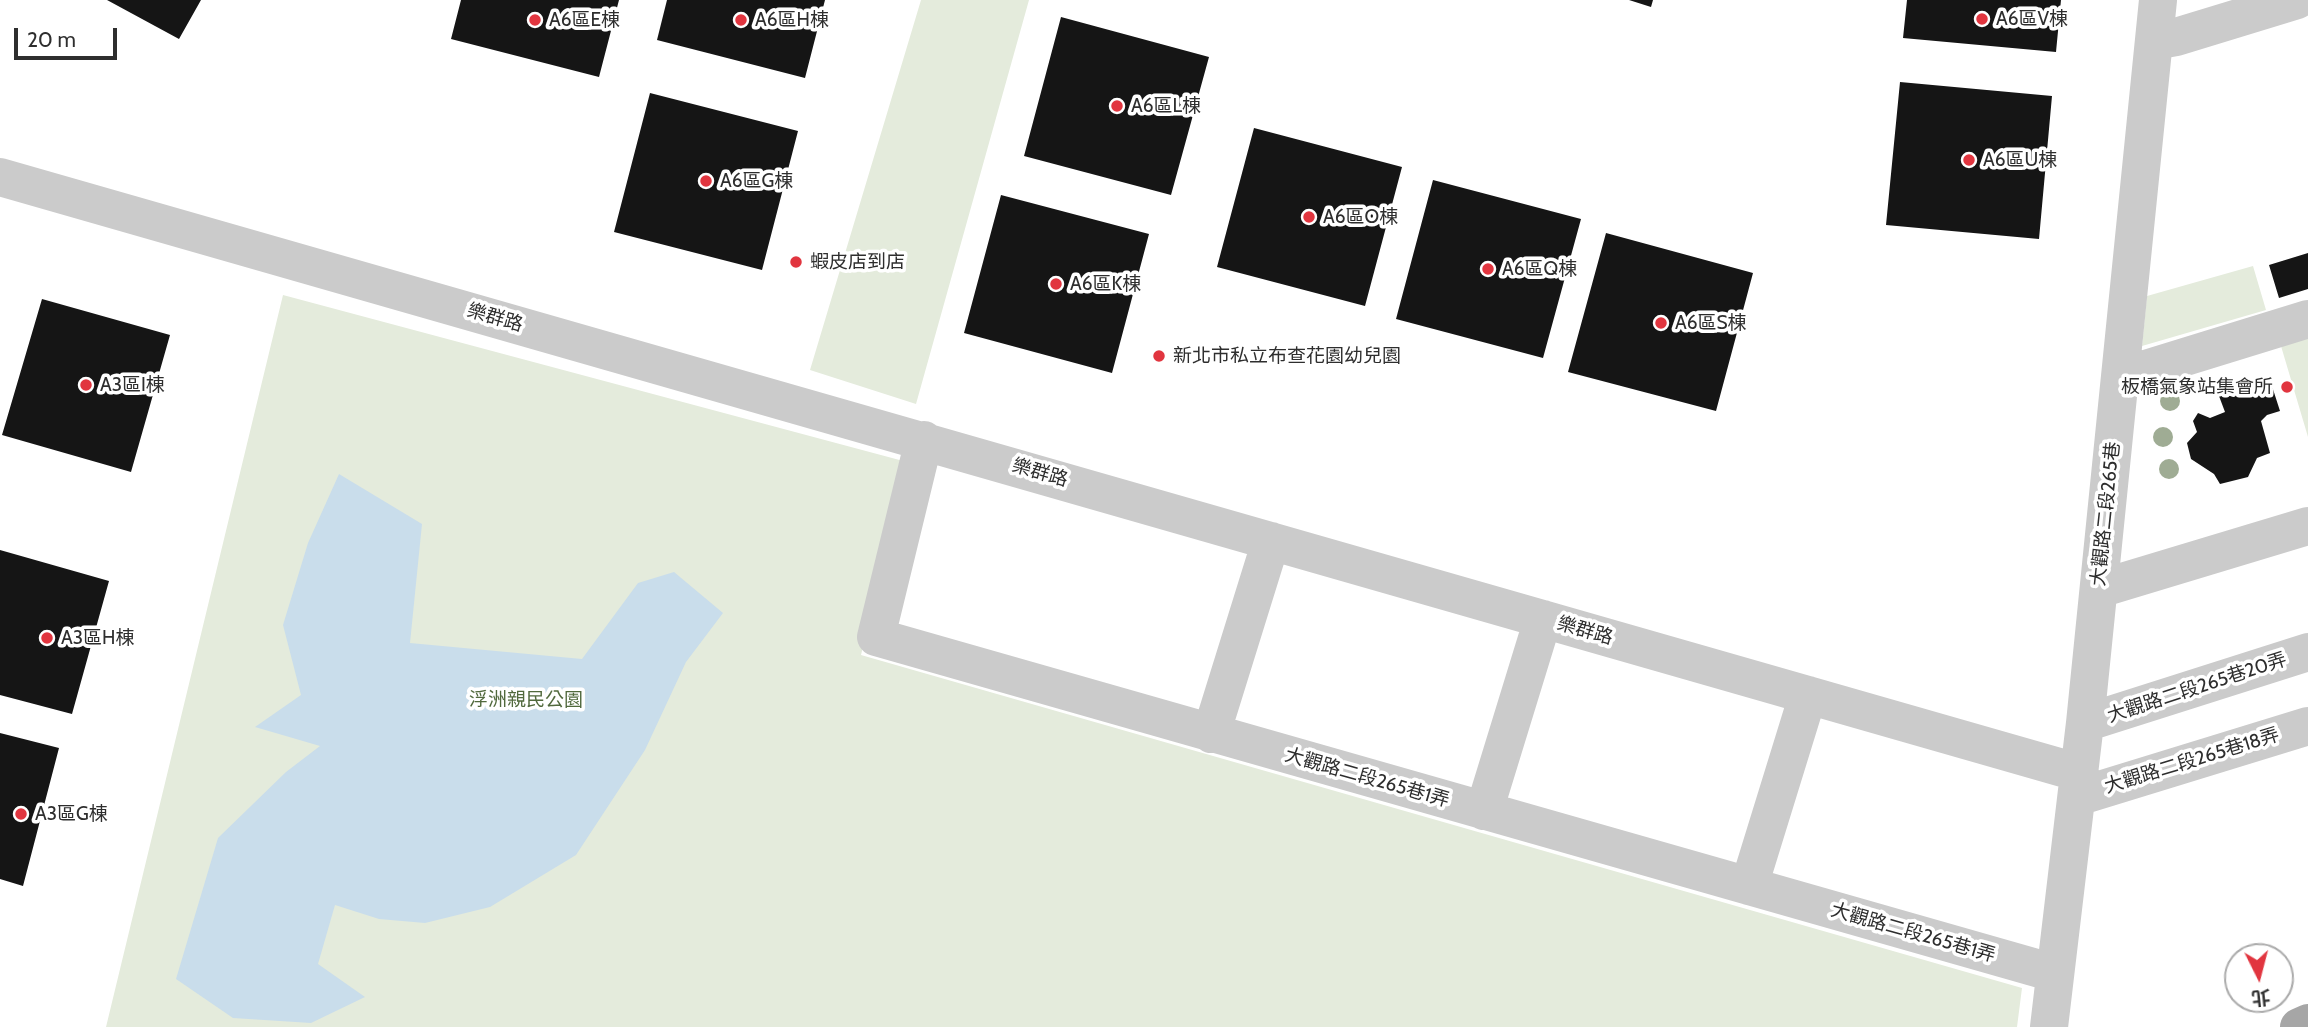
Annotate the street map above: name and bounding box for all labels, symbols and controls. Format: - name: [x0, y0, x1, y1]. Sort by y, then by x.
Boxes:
- place label: A6區V棟: [1996, 8, 2068, 30]
- place label: A6區E棟: [549, 9, 620, 31]
- place label: A6區H棟: [755, 9, 829, 31]
- marker: A6區V棟: [1974, 11, 1990, 27]
- marker: A6區E棟: [527, 12, 543, 28]
- marker: A6區H棟: [733, 12, 749, 28]
- scale bar: [18, 14, 121, 58]
- text: 20 m: [27, 27, 76, 52]
- place label: A6區L棟: [1131, 95, 1201, 117]
- marker: A6區L棟: [1109, 98, 1125, 114]
- place label: A6區U棟: [1983, 149, 2057, 171]
- marker: A6區U棟: [1961, 152, 1977, 168]
- place label: A6區G棟: [720, 170, 793, 192]
- marker: A6區G棟: [698, 173, 714, 189]
- place label: A6區O棟: [1323, 206, 1398, 228]
- marker: A6區O棟: [1301, 209, 1317, 225]
- place label: 蝦皮店到店: [810, 251, 905, 273]
- marker: 蝦皮店到店: [788, 254, 804, 270]
- place label: A6區Q棟: [1502, 258, 1577, 280]
- marker: A6區Q棟: [1480, 261, 1496, 277]
- place label: A6區K棟: [1070, 273, 1141, 295]
- marker: A6區K棟: [1048, 276, 1064, 292]
- street label: 樂群路: [464, 299, 526, 337]
- place label: A6區S棟: [1675, 312, 1747, 334]
- marker: A6區S棟: [1653, 315, 1669, 331]
- place label: 新北市私立布查花園幼兒園: [1173, 345, 1401, 367]
- marker: 新北市私立布查花園幼兒園: [1151, 348, 1167, 364]
- place label: A3區I棟: [100, 374, 165, 396]
- place label: 板橋氣象站集會所: [2121, 376, 2273, 398]
- marker: A3區I棟: [78, 377, 94, 393]
- marker: 板橋氣象站集會所: [2279, 379, 2295, 395]
- street label: 大觀路二段265巷: [2087, 441, 2125, 587]
- street label: 樂群路: [1009, 454, 1071, 492]
- street label: 樂群路: [1554, 612, 1616, 650]
- place label: A3區H棟: [61, 627, 134, 649]
- marker: A3區H棟: [39, 630, 55, 646]
- street label: 大觀路二段265巷20弄: [2104, 648, 2290, 728]
- park label: 浮洲親民公園: [469, 689, 583, 711]
- street label: 大觀路二段265巷18弄: [2102, 724, 2282, 798]
- street label: 大觀路二段265巷1弄: [1282, 744, 1452, 812]
- place label: A3區G棟: [35, 803, 108, 825]
- marker: A3區G棟: [13, 806, 29, 822]
- street label: 大觀路二段265巷1弄: [1828, 899, 1998, 967]
- north arrow: [2224, 943, 2294, 1013]
- text: 北: [2250, 985, 2272, 1010]

